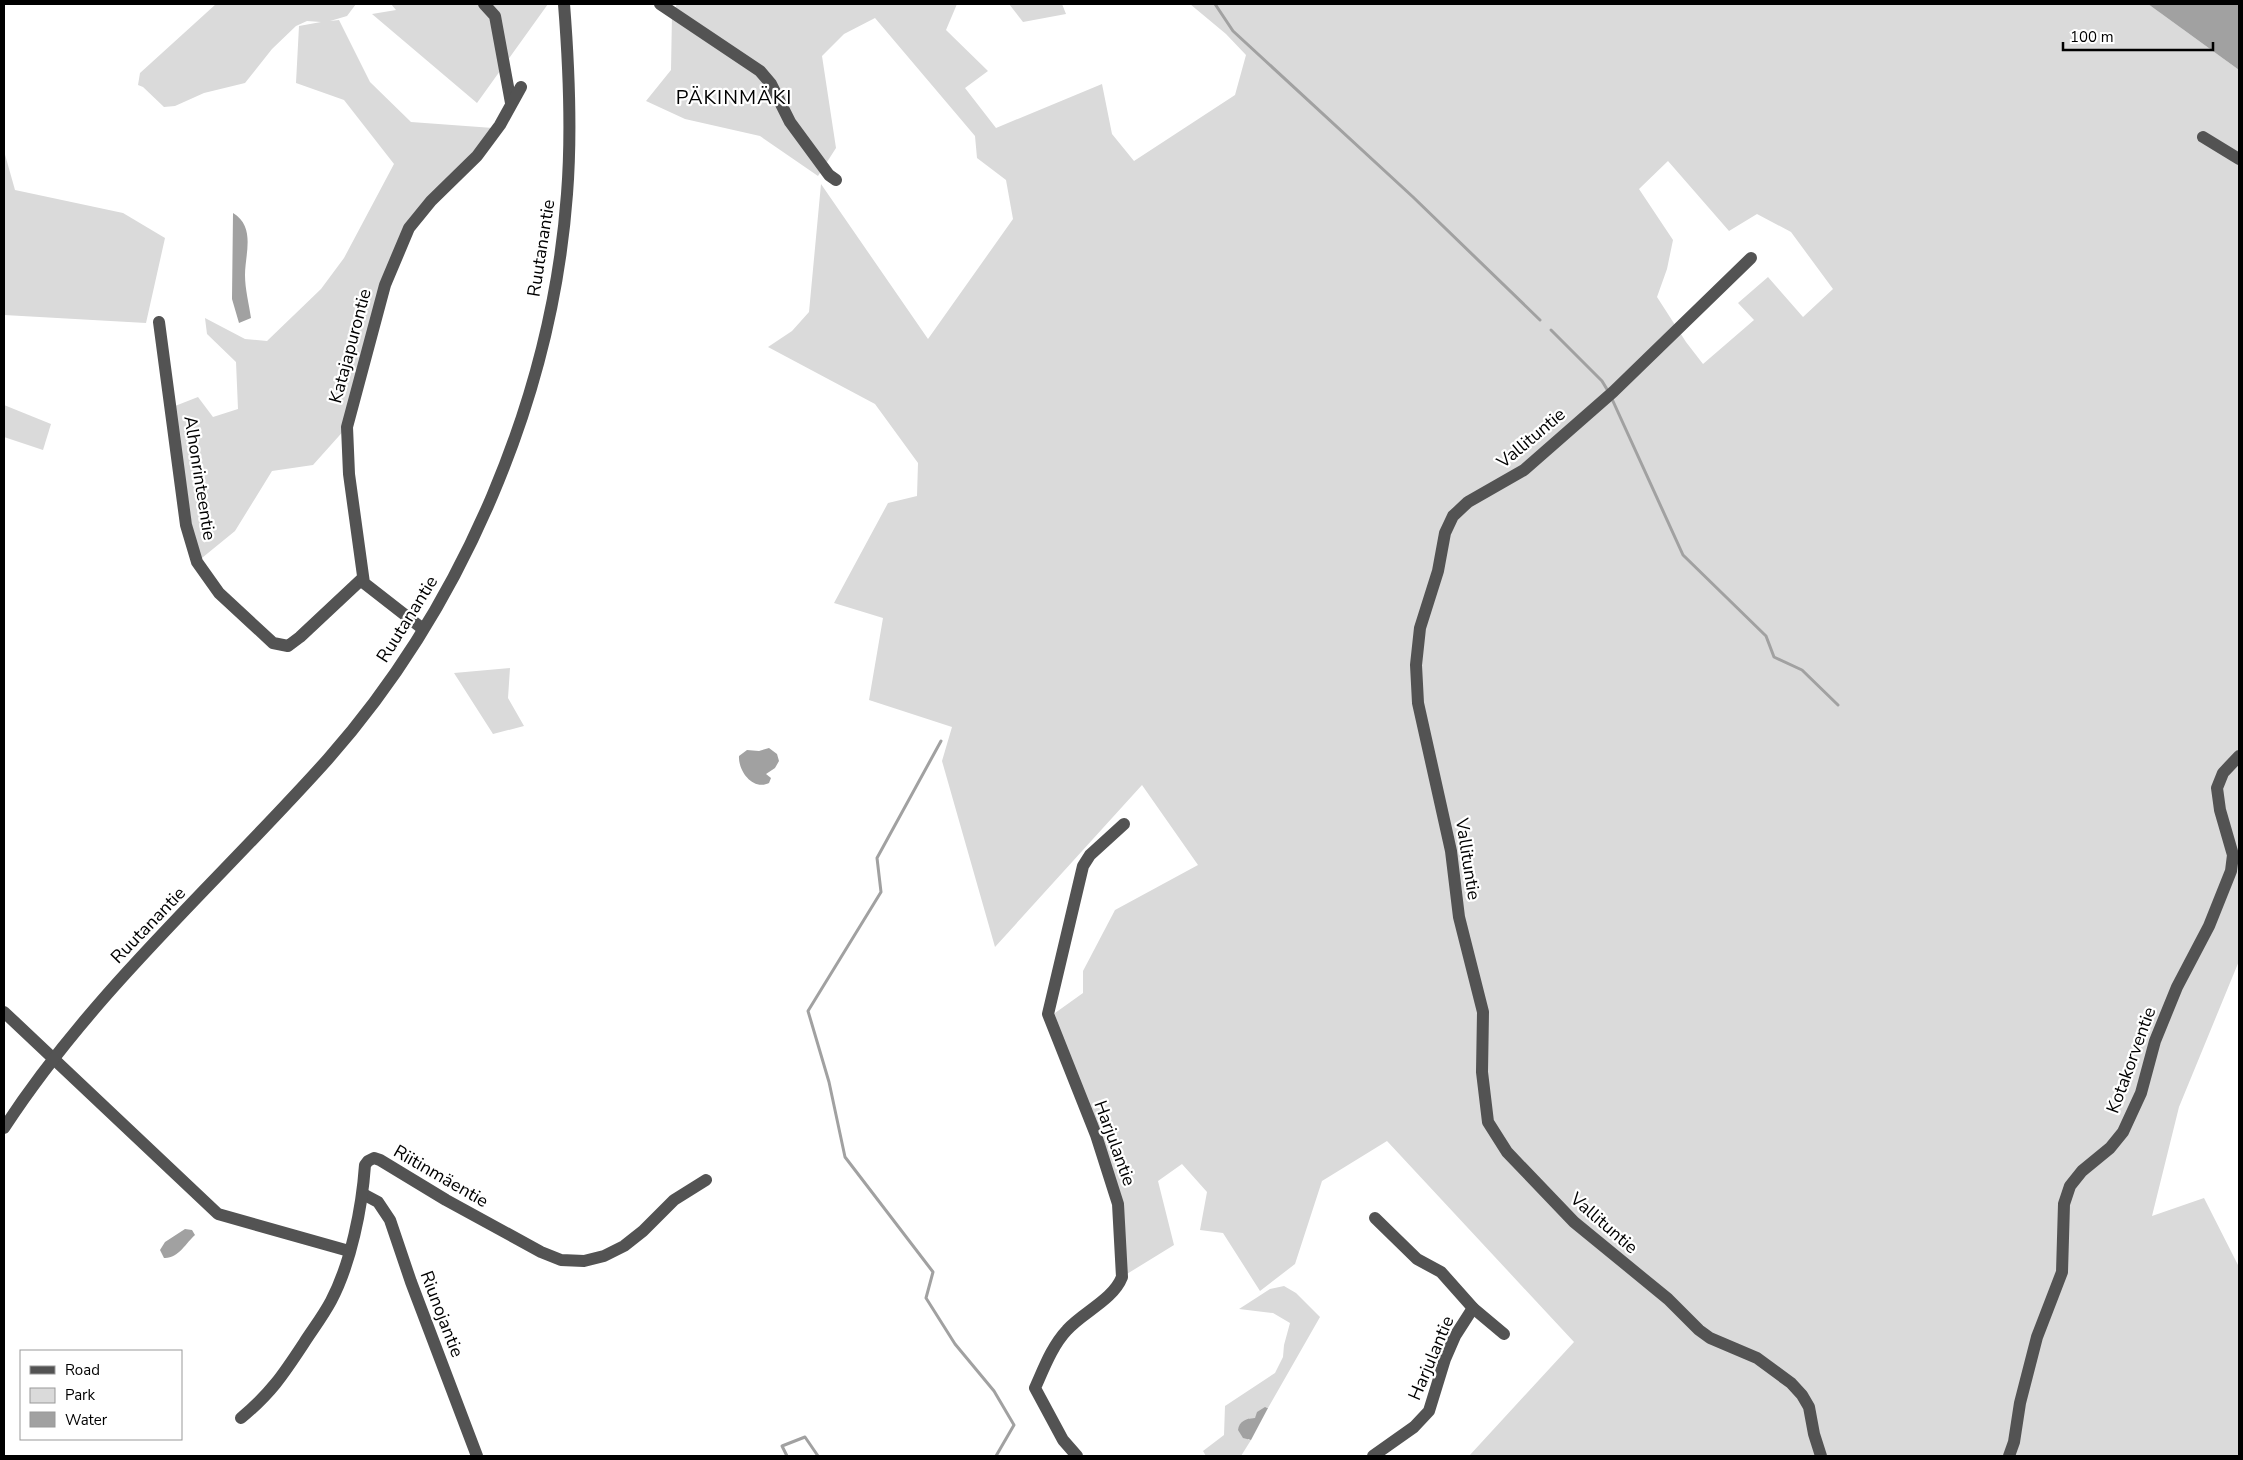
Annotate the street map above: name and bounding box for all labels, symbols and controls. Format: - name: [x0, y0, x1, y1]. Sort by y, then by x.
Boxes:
- scale bar: [2063, 20, 2213, 52]
- text: 100 m: [2070, 27, 2114, 47]
- district label: PÄKINMÄKI: [676, 84, 792, 111]
- street label: Ruutanantie: [521, 198, 561, 298]
- street label: Katajapurontie: [323, 286, 377, 406]
- street label: Vallituntie: [1491, 402, 1570, 474]
- street label: Alhonrinteentie: [178, 414, 222, 542]
- street label: Ruutanantie: [371, 571, 443, 667]
- street label: Vallituntie: [1450, 815, 1486, 902]
- street label: Ruutanantie: [105, 881, 191, 969]
- street label: Kotakorventie: [2101, 1003, 2161, 1117]
- street label: Harjulantie: [1088, 1097, 1142, 1189]
- street label: Riitinmäentie: [389, 1139, 493, 1213]
- street label: Vallituntie: [1564, 1186, 1643, 1259]
- street label: Riunojantie: [415, 1267, 469, 1361]
- street label: Harjulantie: [1403, 1312, 1459, 1404]
- legend: [20, 1350, 182, 1440]
- text: Road: [65, 1360, 100, 1380]
- text: Park: [65, 1385, 95, 1405]
- text: Water: [65, 1410, 108, 1430]

